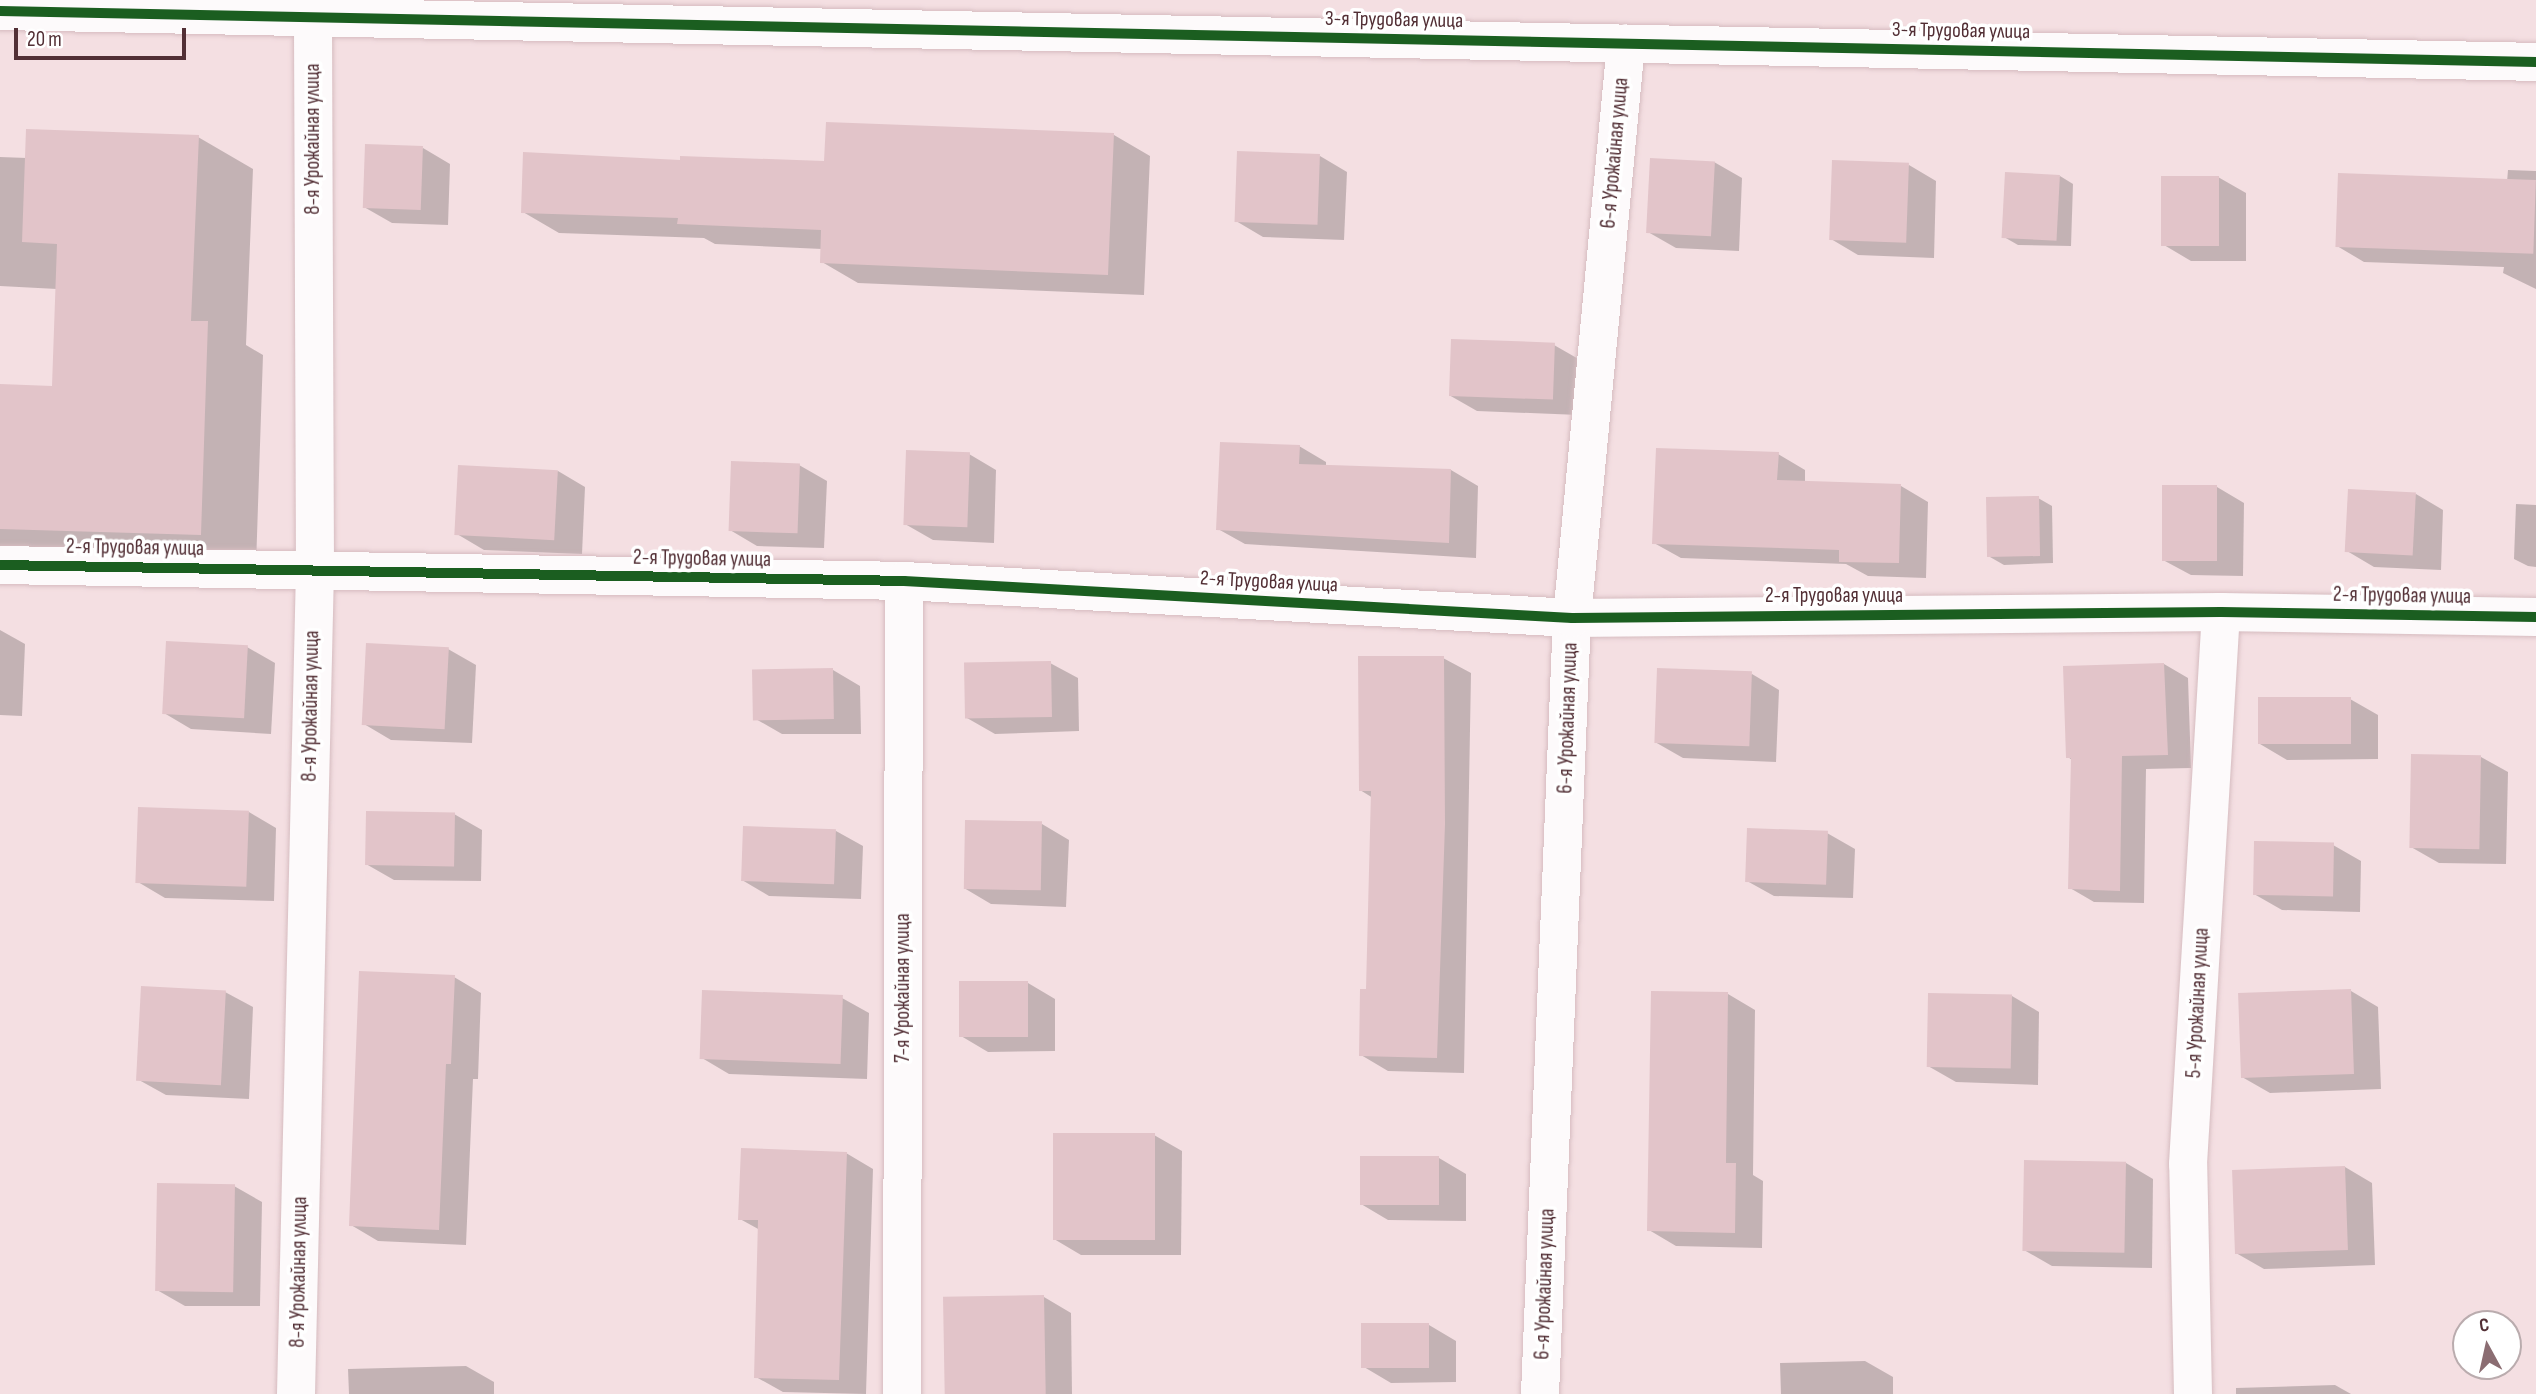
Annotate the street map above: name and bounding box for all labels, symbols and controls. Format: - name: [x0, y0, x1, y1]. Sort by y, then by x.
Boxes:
- street label: 3-я Трудовая улица: [1325, 6, 1463, 34]
- scale bar: [18, 14, 189, 58]
- street label: 3-я Трудовая улица: [1892, 17, 2030, 45]
- text: 20 m: [27, 27, 62, 52]
- street label: 8-я Урожайная улица: [300, 63, 326, 215]
- street label: 6-я Урожайная улица: [1596, 76, 1634, 230]
- street label: 2-я Трудовая улица: [66, 534, 204, 562]
- street label: 2-я Трудовая улица: [633, 545, 771, 573]
- street label: 2-я Трудовая улица: [1199, 566, 1339, 598]
- street label: 2-я Трудовая улица: [2333, 582, 2471, 610]
- street label: 2-я Трудовая улица: [1765, 583, 1903, 609]
- street label: 8-я Урожайная улица: [297, 630, 325, 782]
- street label: 6-я Урожайная улица: [1553, 642, 1583, 794]
- street label: 7-я Урожайная улица: [890, 913, 916, 1063]
- street label: 5-я Урожайная улица: [2181, 927, 2215, 1079]
- street label: 8-я Урожайная улица: [285, 1196, 313, 1348]
- street label: 6-я Урожайная улица: [1530, 1208, 1560, 1360]
- north arrow: [2452, 1310, 2522, 1380]
- text: С: [2478, 1314, 2491, 1338]

